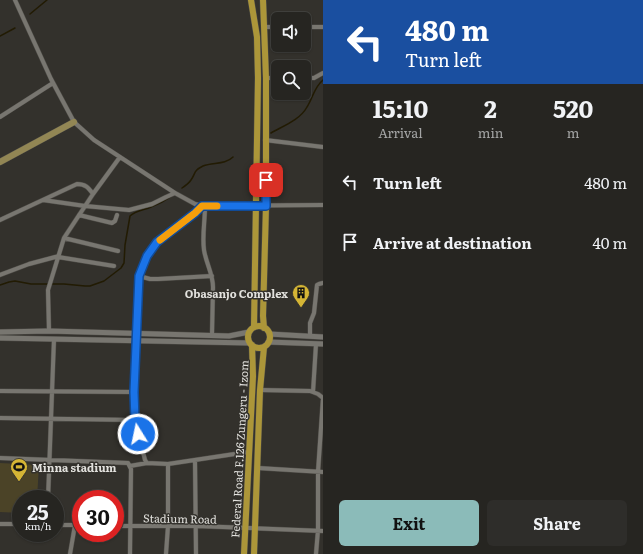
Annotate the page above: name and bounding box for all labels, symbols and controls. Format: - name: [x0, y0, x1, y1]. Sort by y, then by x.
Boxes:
- text: 480 m: [405, 8, 489, 50]
- map controls: [271, 12, 311, 100]
- button: sound: [271, 12, 311, 52]
- icon: left: [339, 16, 391, 68]
- text: Turn left: [405, 46, 482, 73]
- button: search: [271, 60, 311, 100]
- text: 15:10: [373, 90, 428, 125]
- text: 2: [484, 90, 497, 125]
- text: 520: [553, 90, 593, 125]
- text: Arrival: [378, 123, 423, 142]
- text: min: [478, 123, 503, 142]
- text: m: [567, 123, 579, 142]
- pin: [249, 163, 283, 197]
- icon: arrive: [255, 169, 277, 191]
- icon: left: [339, 171, 361, 193]
- text: Turn left: [373, 171, 442, 194]
- text: 480 m: [584, 171, 627, 194]
- icon: arrive: [339, 231, 361, 253]
- text: Arrive at destination: [373, 231, 532, 254]
- text: 40 m: [593, 231, 627, 254]
- building icon: Obasanjo Complex: [291, 283, 311, 308]
- place label: Obasanjo Complex: [185, 285, 288, 301]
- street label: Federal Road F.126 Zungeru - Izom: [226, 359, 252, 538]
- position arrow: [117, 413, 159, 455]
- sports icon: Minna stadium: [9, 457, 29, 482]
- place label: Minna stadium: [32, 459, 117, 475]
- speed limit sign: 30: [72, 490, 124, 542]
- text: 25: [27, 496, 49, 526]
- button: Exit: [339, 500, 479, 546]
- button: Share: [487, 500, 627, 546]
- street label: Stadium Road: [143, 509, 217, 527]
- text: km/h: [25, 518, 51, 533]

